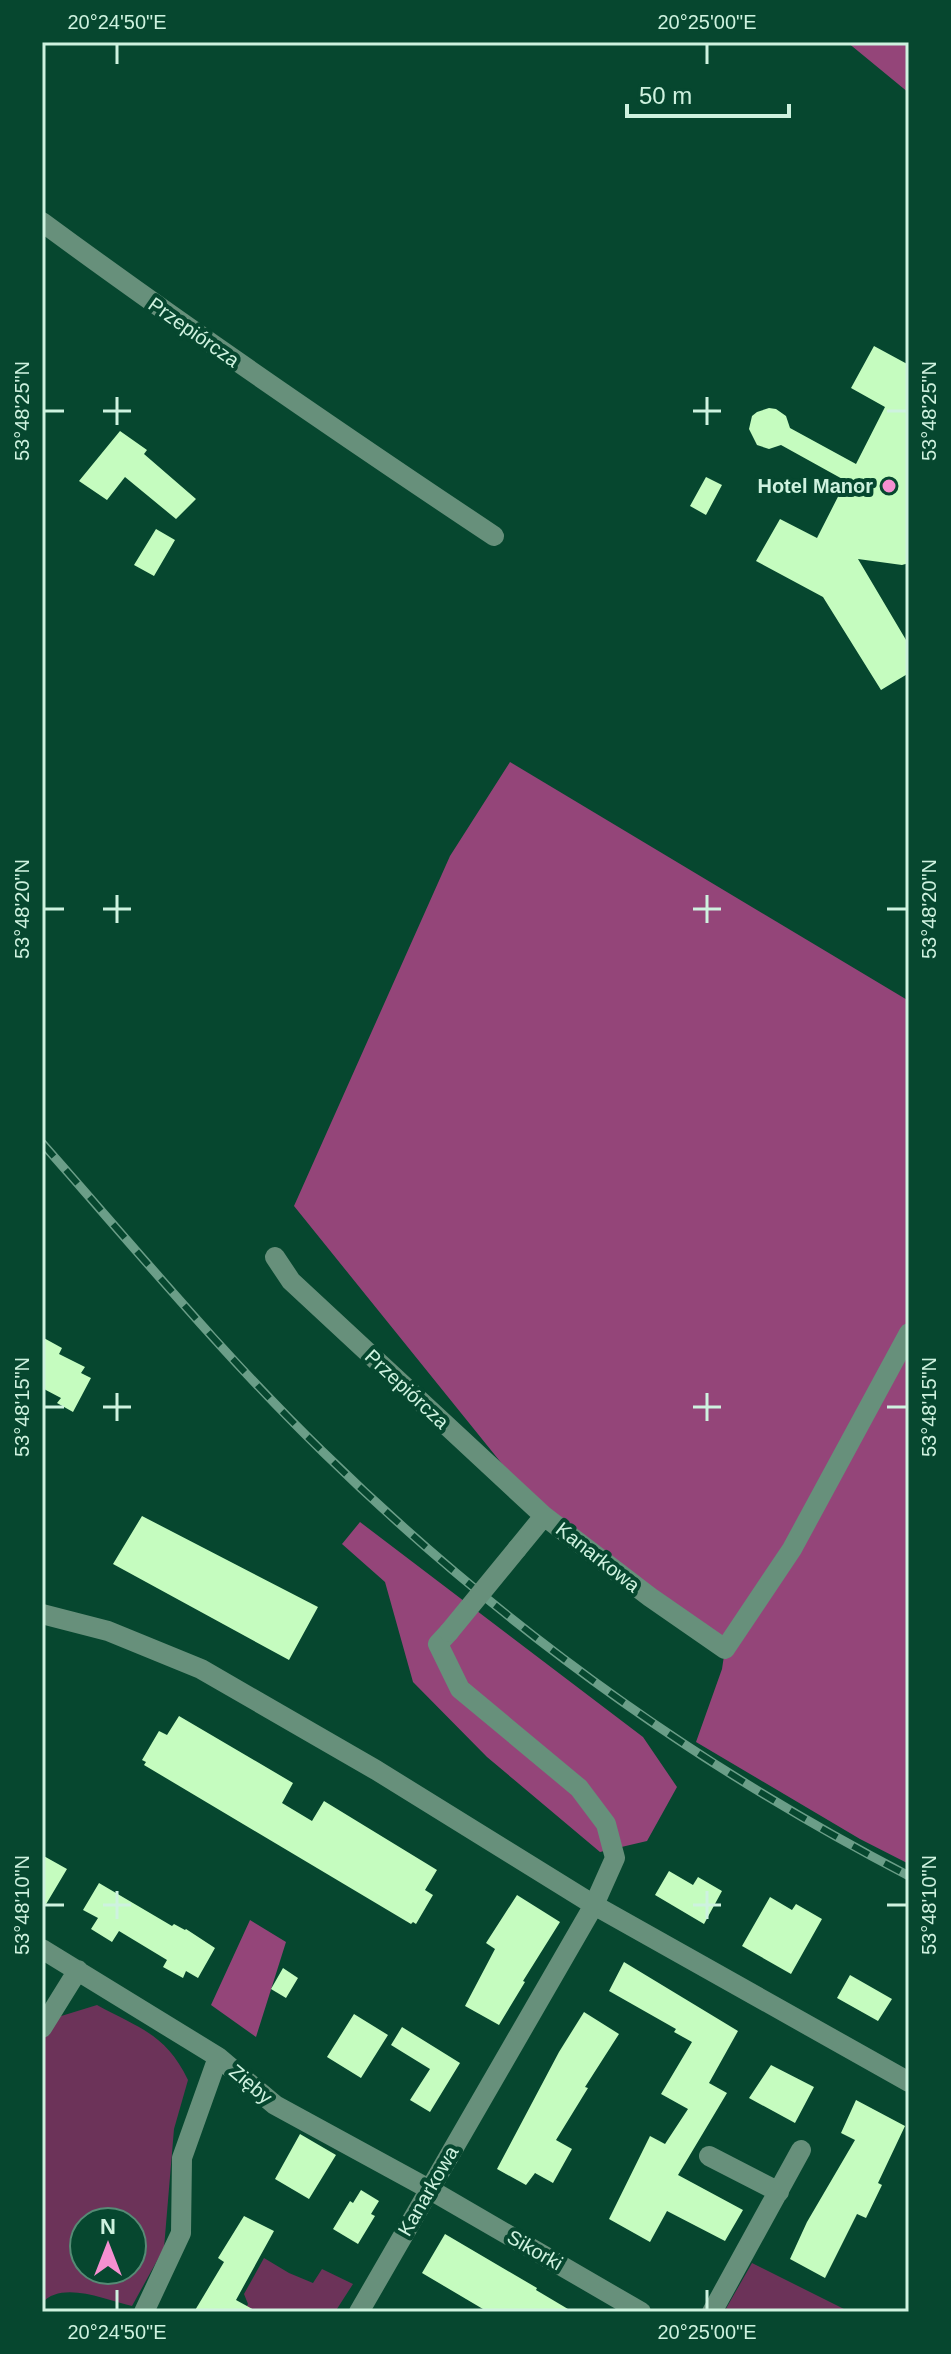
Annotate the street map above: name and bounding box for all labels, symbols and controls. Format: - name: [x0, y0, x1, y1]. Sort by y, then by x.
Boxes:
- text: 20°24'50"E: [68, 11, 167, 33]
- text: 20°25'00"E: [658, 11, 757, 33]
- scale bar: [627, 68, 789, 118]
- text: 50 m: [639, 82, 692, 109]
- street label: Przepiórcza: [144, 293, 244, 372]
- text: 53°48'25"N: [11, 361, 33, 461]
- text: 53°48'25"N: [918, 361, 940, 461]
- place label: Hotel Manor: [757, 475, 873, 497]
- marker: Hotel Manor: [880, 477, 898, 495]
- text: 53°48'20"N: [11, 859, 33, 959]
- text: 53°48'20"N: [918, 859, 940, 959]
- street label: Przepiórcza: [361, 1345, 454, 1434]
- text: 53°48'15"N: [11, 1357, 33, 1457]
- text: 53°48'15"N: [918, 1357, 940, 1457]
- street label: Kanarkowa: [552, 1518, 645, 1597]
- text: 53°48'10"N: [11, 1855, 33, 1955]
- text: 53°48'10"N: [918, 1855, 940, 1955]
- street label: Zięby: [225, 2060, 277, 2108]
- street label: Kanarkowa: [393, 2141, 463, 2240]
- north arrow: [68, 2206, 148, 2286]
- text: N: [100, 2214, 116, 2239]
- street label: Sikorki: [504, 2225, 566, 2275]
- text: 20°24'50"E: [68, 2321, 167, 2343]
- text: 20°25'00"E: [658, 2321, 757, 2343]

